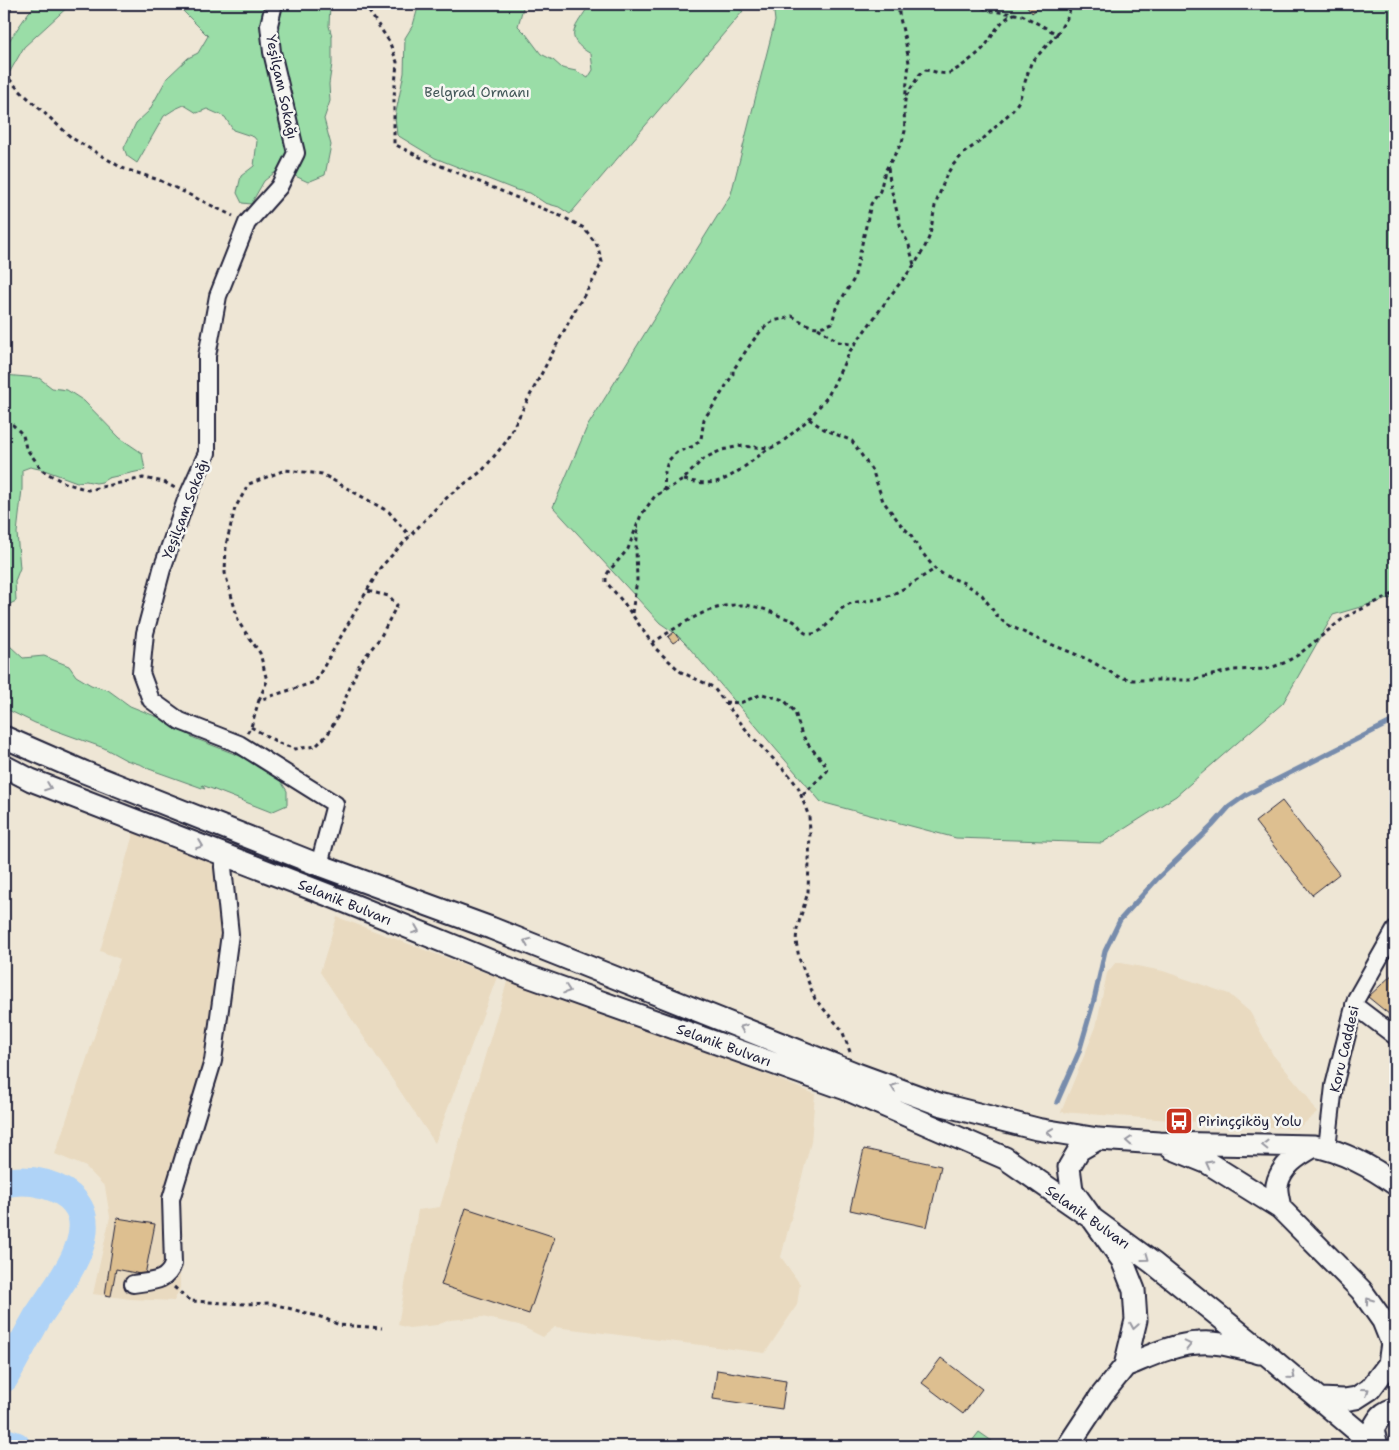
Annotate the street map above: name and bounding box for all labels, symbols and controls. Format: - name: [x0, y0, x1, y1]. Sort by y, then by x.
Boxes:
- street label: Yeşilçam Sokağı: [262, 33, 302, 141]
- park label: Belgrad Ormanı: [424, 83, 530, 101]
- street label: Yeşilçam Sokağı: [158, 456, 212, 562]
- one-way arrow: [43, 781, 52, 791]
- one-way arrow: [195, 839, 203, 849]
- street label: Selanik Bulvarı: [296, 875, 394, 929]
- one-way arrow: [411, 924, 420, 935]
- one-way arrow: [523, 938, 532, 948]
- one-way arrow: [562, 984, 571, 994]
- street label: Koru Caddesi: [1325, 1004, 1363, 1094]
- street label: Selanik Bulvarı: [674, 1020, 774, 1070]
- one-way arrow: [739, 1024, 747, 1034]
- one-way arrow: [890, 1083, 899, 1093]
- bus stop icon: Pirinççiköy Yolu: [1164, 1106, 1194, 1136]
- place label: Pirinççiköy Yolu: [1198, 1112, 1302, 1130]
- one-way arrow: [1046, 1127, 1054, 1137]
- one-way arrow: [1124, 1136, 1132, 1147]
- one-way arrow: [1261, 1140, 1268, 1150]
- one-way arrow: [1205, 1160, 1214, 1170]
- street label: Selanik Bulvarı: [1042, 1181, 1134, 1253]
- one-way arrow: [1140, 1252, 1150, 1261]
- one-way arrow: [1366, 1298, 1374, 1307]
- one-way arrow: [1129, 1321, 1140, 1330]
- one-way arrow: [1183, 1340, 1192, 1351]
- one-way arrow: [1287, 1371, 1296, 1380]
- one-way arrow: [1360, 1388, 1370, 1397]

